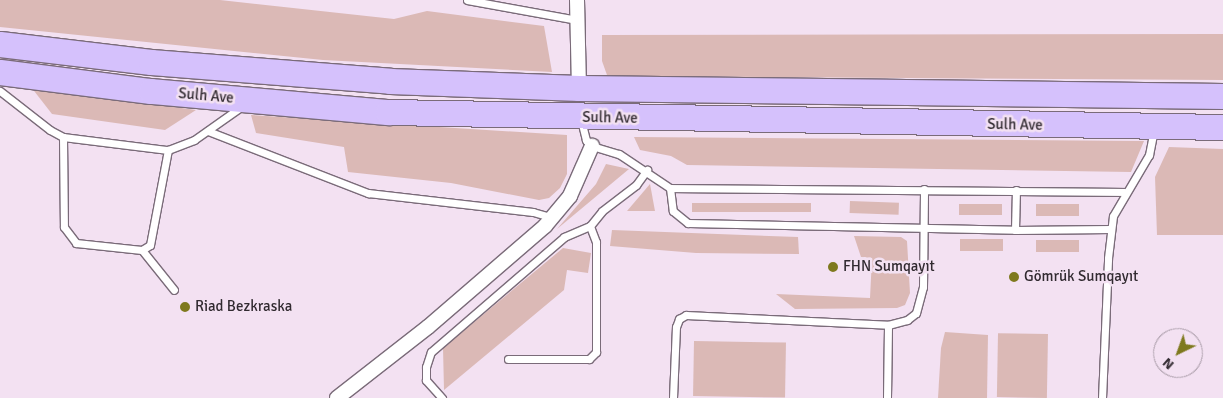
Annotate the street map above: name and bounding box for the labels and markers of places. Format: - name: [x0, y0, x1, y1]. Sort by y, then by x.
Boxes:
- place label: FHN Sumqayıt: [843, 258, 935, 276]
- marker: FHN Sumqayıt: [827, 261, 839, 273]
- place label: Gömrük Sumqayıt: [1024, 268, 1138, 286]
- marker: Gömrük Sumqayıt: [1008, 271, 1020, 283]
- place label: Riad Bezkraska: [195, 298, 292, 316]
- marker: Riad Bezkraska: [179, 301, 191, 313]

